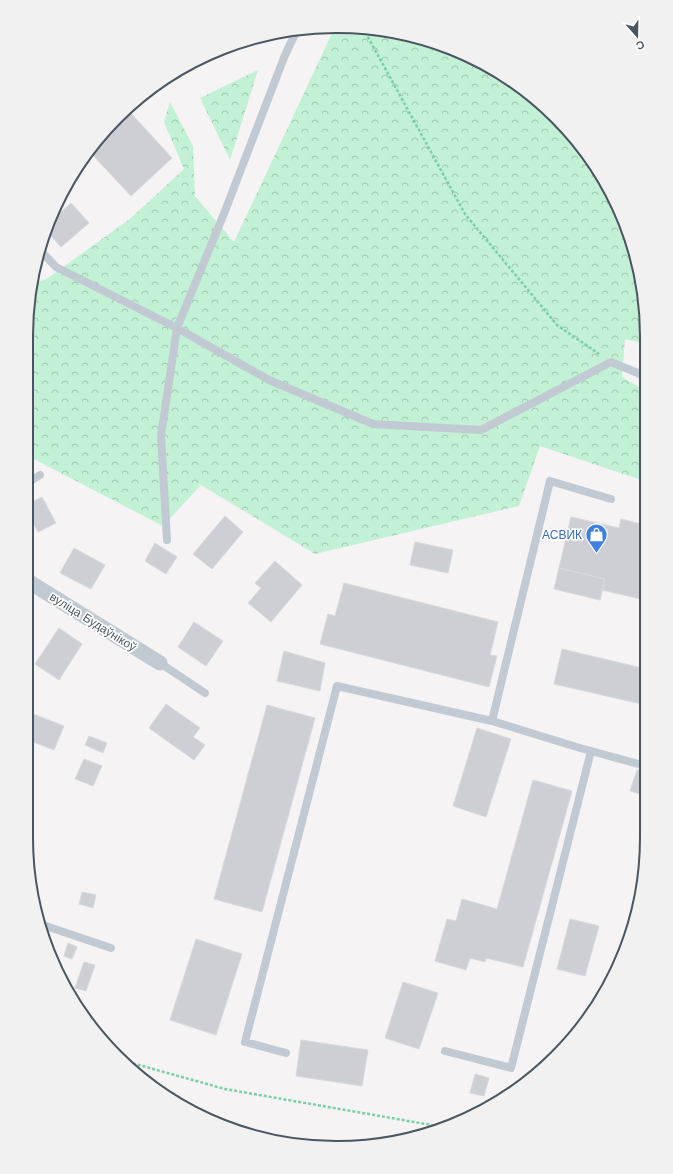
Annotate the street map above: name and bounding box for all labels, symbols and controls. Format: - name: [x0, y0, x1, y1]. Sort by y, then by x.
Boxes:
- north arrow: [617, 16, 657, 56]
- text: С: [634, 37, 646, 52]
- shop icon: АСВИК: [584, 522, 610, 555]
- place label: АСВИК: [542, 528, 582, 542]
- street label: вуліца Будаўнікоў: [47, 590, 139, 654]

